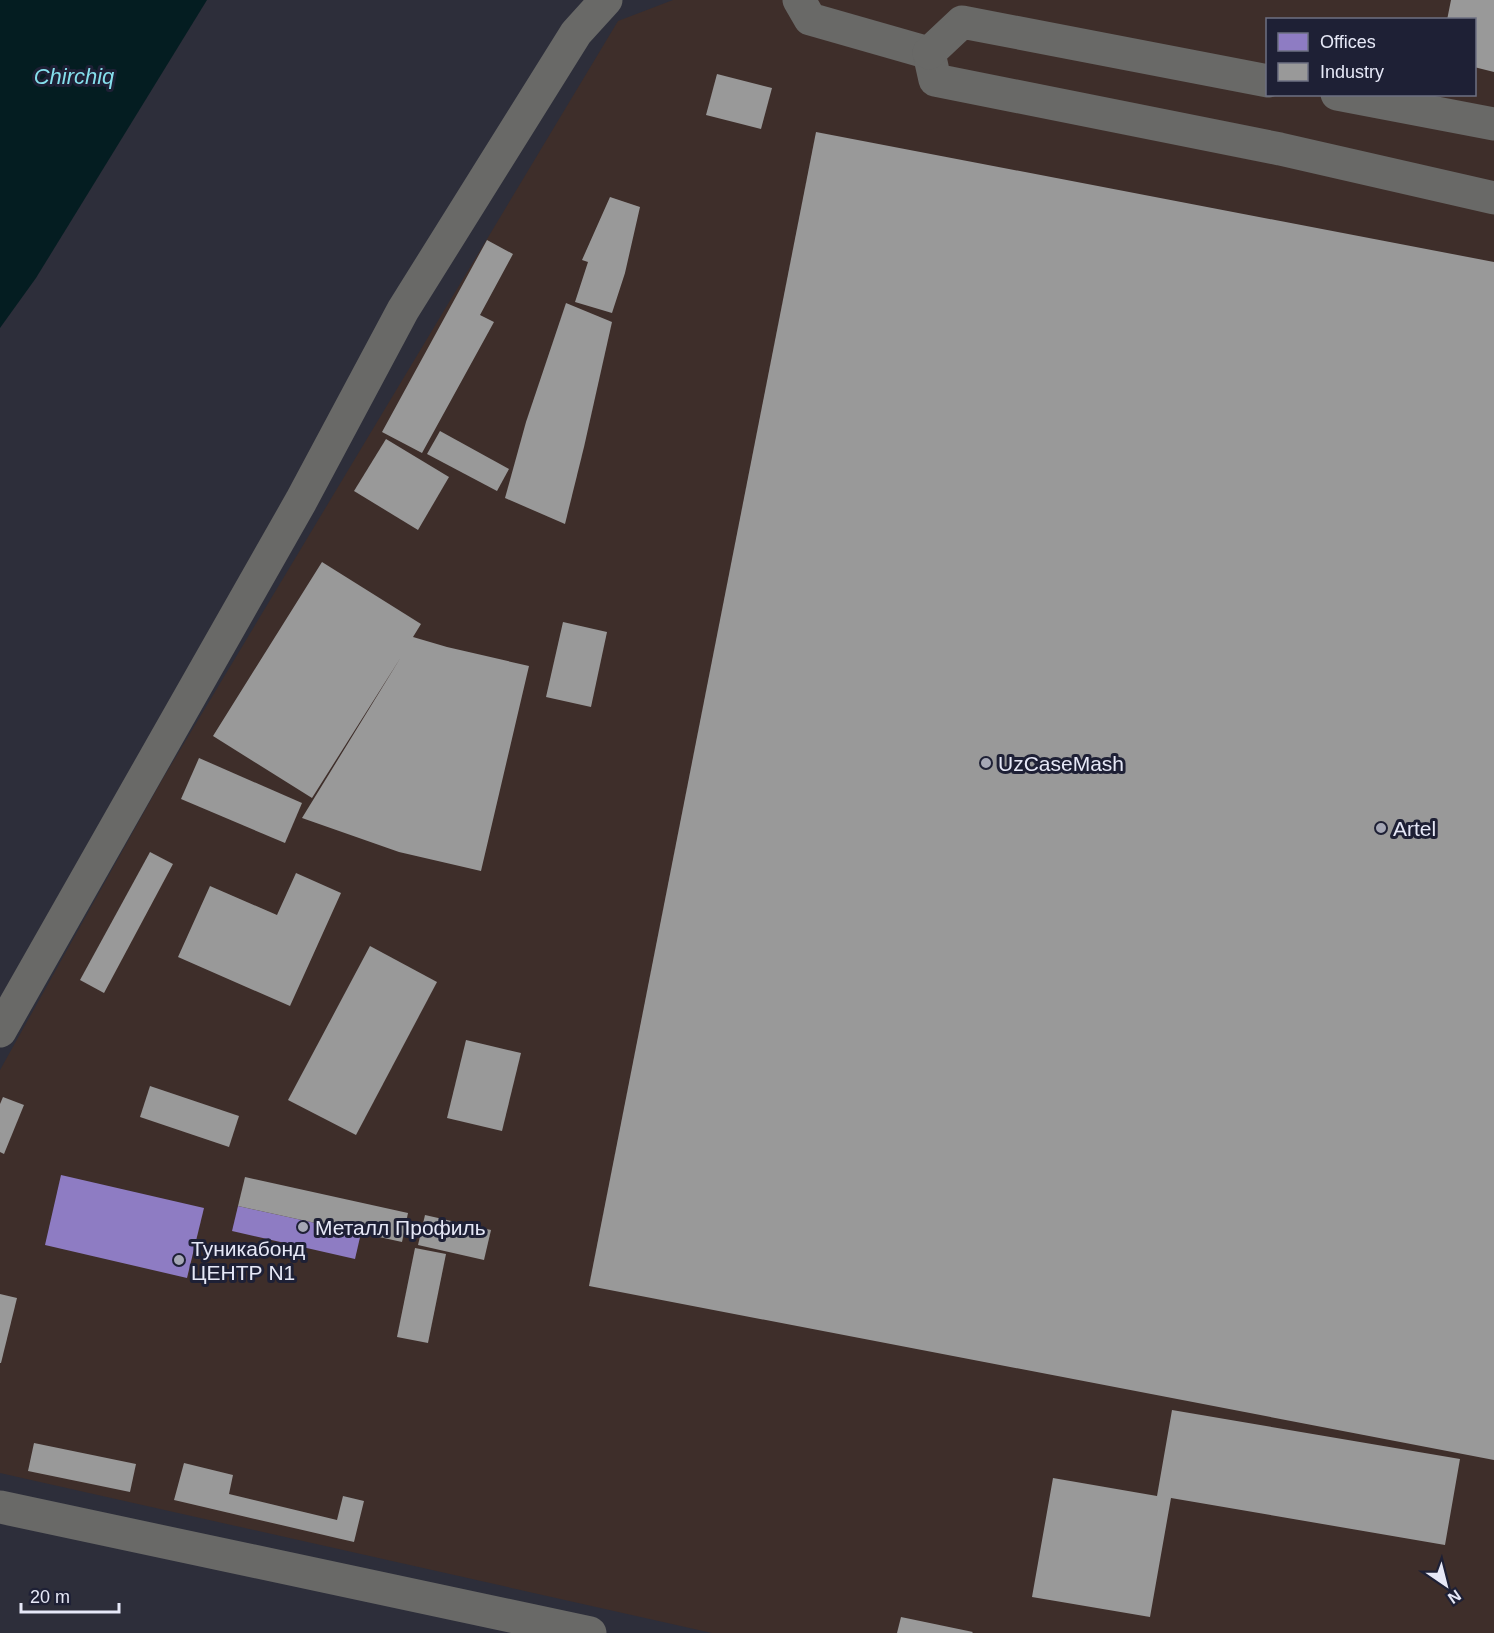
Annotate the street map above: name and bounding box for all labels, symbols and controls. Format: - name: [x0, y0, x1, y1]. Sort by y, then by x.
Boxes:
- legend: [1266, 18, 1476, 96]
- text: Offices: [1320, 32, 1376, 52]
- text: Industry: [1320, 62, 1384, 82]
- water label: Chirchiq: [34, 64, 115, 89]
- place label: UzCaseMash: [998, 752, 1124, 775]
- marker: UzCaseMash: [979, 756, 993, 770]
- place label: Artel: [1393, 817, 1436, 840]
- marker: Artel: [1374, 821, 1388, 835]
- place label: Металл Профиль: [315, 1216, 486, 1239]
- marker: Металл Профиль: [296, 1220, 310, 1234]
- place label: Туникабонд ЦЕНТР N1: [191, 1237, 305, 1284]
- marker: Туникабонд ЦЕНТР N1: [172, 1253, 186, 1267]
- north arrow: [1416, 1555, 1476, 1615]
- scale bar: [21, 1576, 118, 1614]
- text: 20 m: [30, 1587, 70, 1607]
- text: N: [1445, 1587, 1464, 1607]

